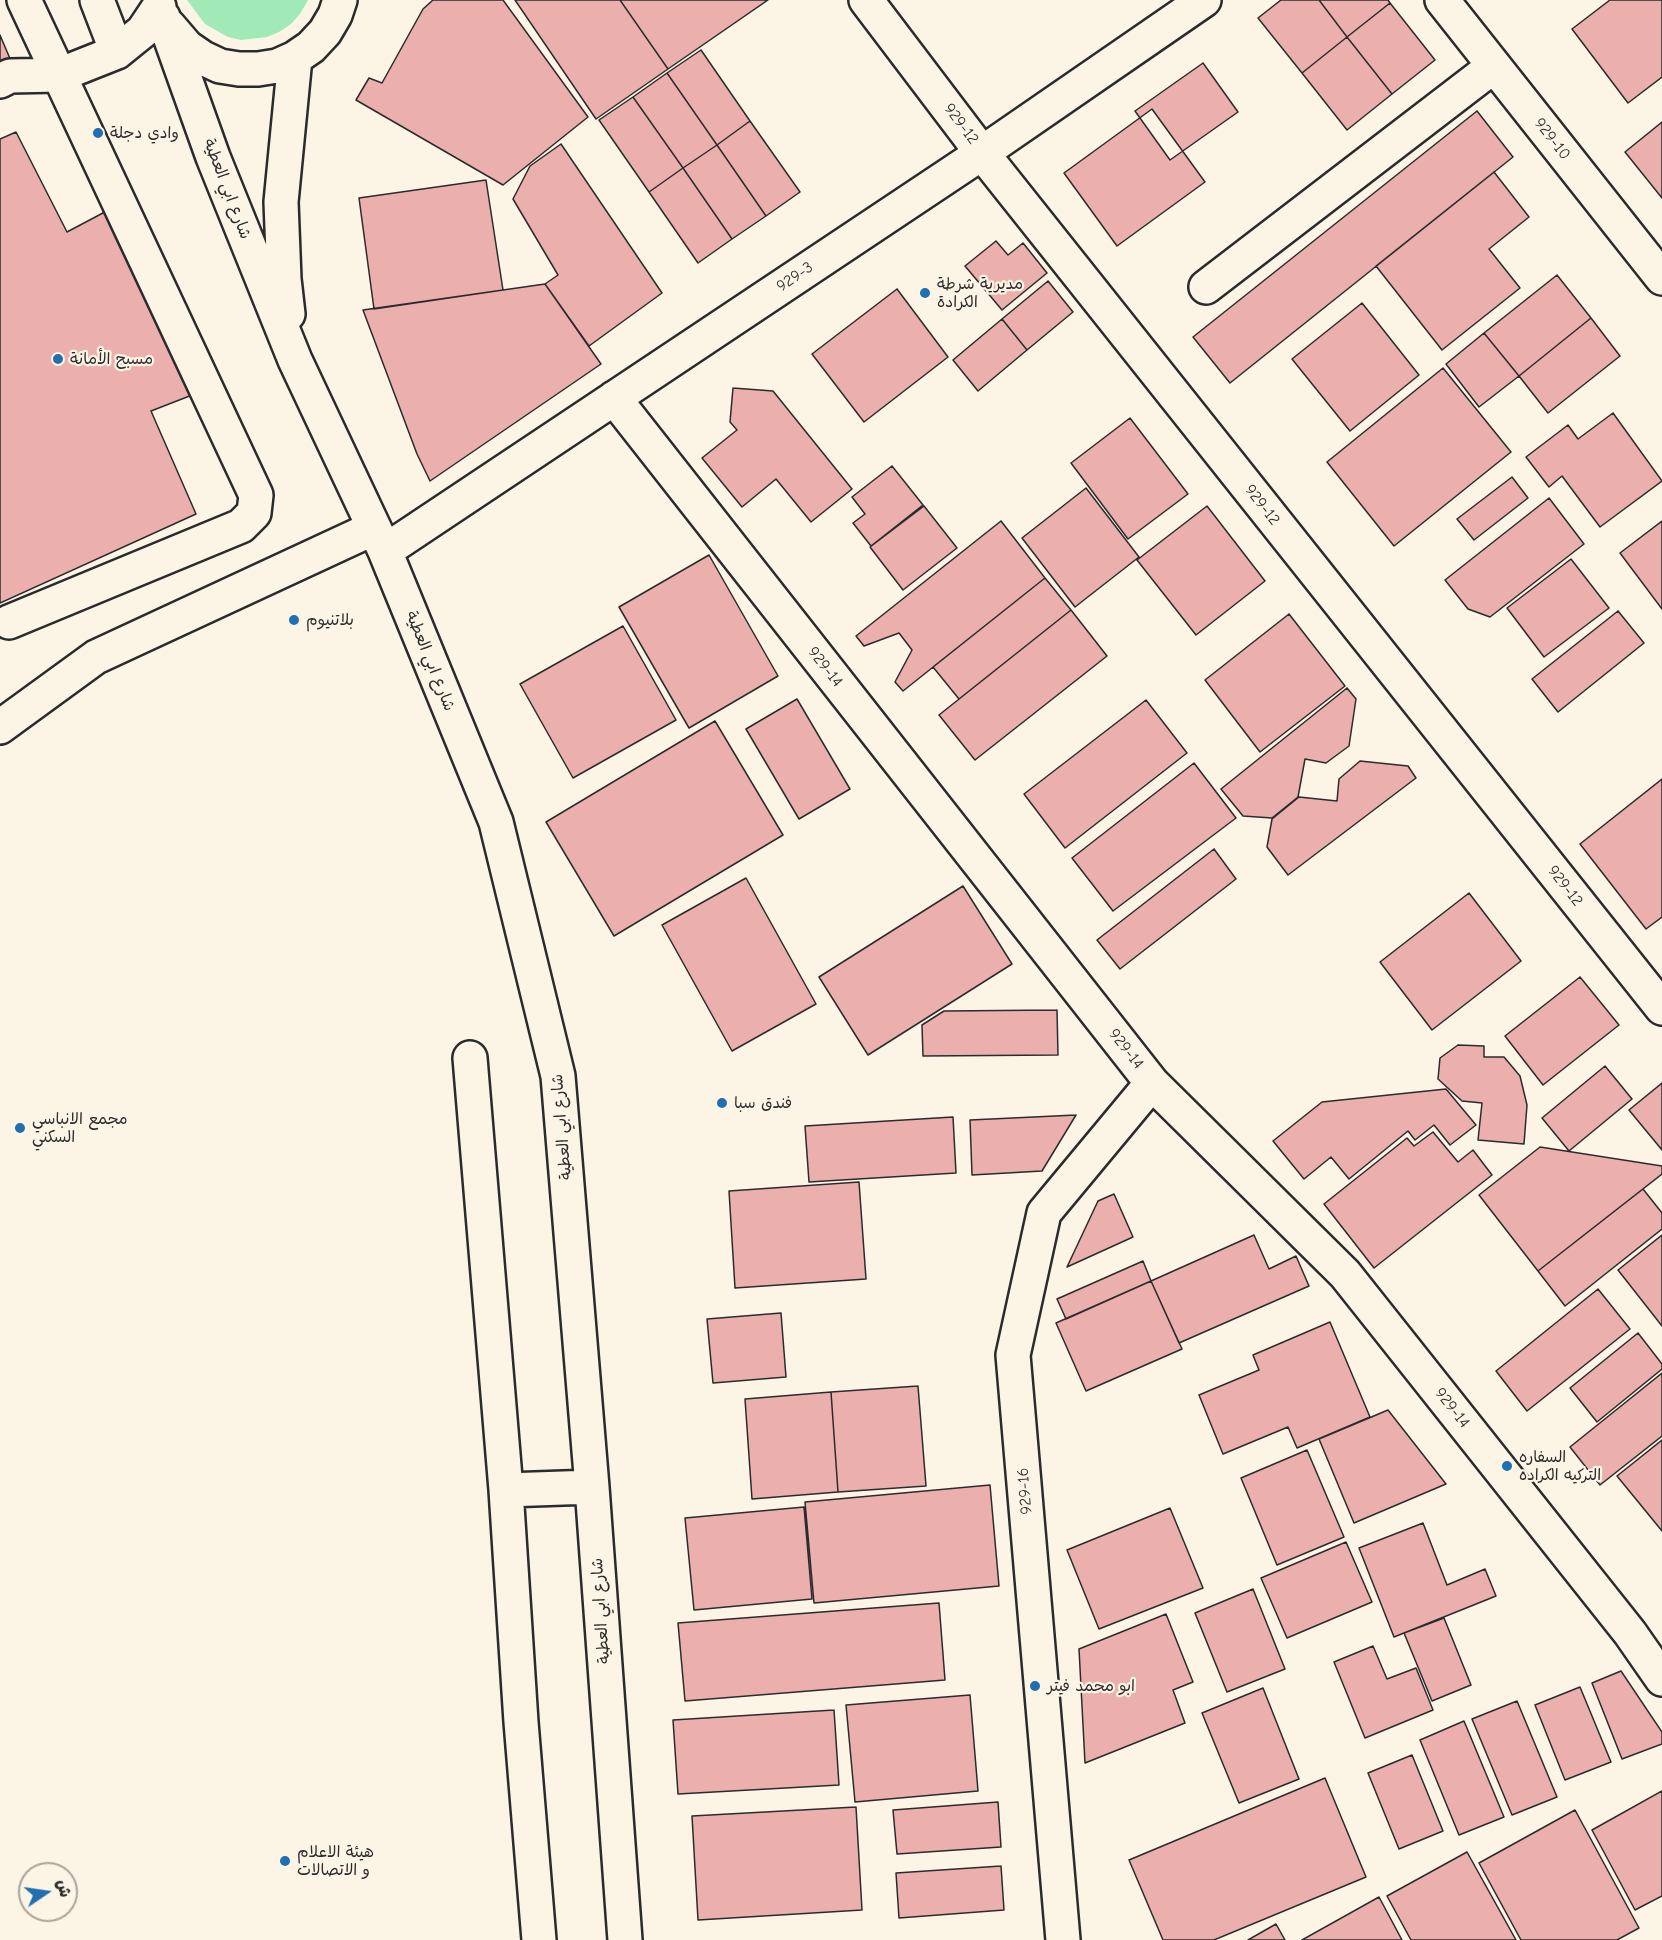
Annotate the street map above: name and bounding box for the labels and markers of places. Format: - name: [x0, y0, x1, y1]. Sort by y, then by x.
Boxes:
- place label: وادي دجلة: [110, 123, 179, 143]
- marker: وادي دجلة: [91, 126, 105, 140]
- place label: مديرية شرطة الكرادة: [937, 274, 1023, 312]
- marker: مديرية شرطة الكرادة: [918, 286, 932, 300]
- place label: مسبح الأمانة: [70, 349, 153, 369]
- marker: مسبح الأمانة: [51, 352, 65, 366]
- place label: بلاتنيوم: [306, 610, 354, 630]
- marker: بلاتنيوم: [287, 613, 301, 627]
- place label: فندق سبا: [734, 1093, 792, 1113]
- marker: فندق سبا: [715, 1096, 729, 1110]
- place label: مجمع الانباسي السكني: [32, 1109, 128, 1147]
- marker: مجمع الانباسي السكني: [13, 1121, 27, 1135]
- place label: السفاره التركيه الكراده: [1519, 1447, 1601, 1485]
- marker: السفاره التركيه الكراده: [1500, 1459, 1514, 1473]
- place label: ابو محمد فيتر: [1047, 1676, 1135, 1696]
- marker: ابو محمد فيتر: [1028, 1679, 1042, 1693]
- place label: هيئة الاعلام و الاتصالات: [297, 1842, 374, 1880]
- marker: هيئة الاعلام و الاتصالات: [278, 1854, 292, 1868]

